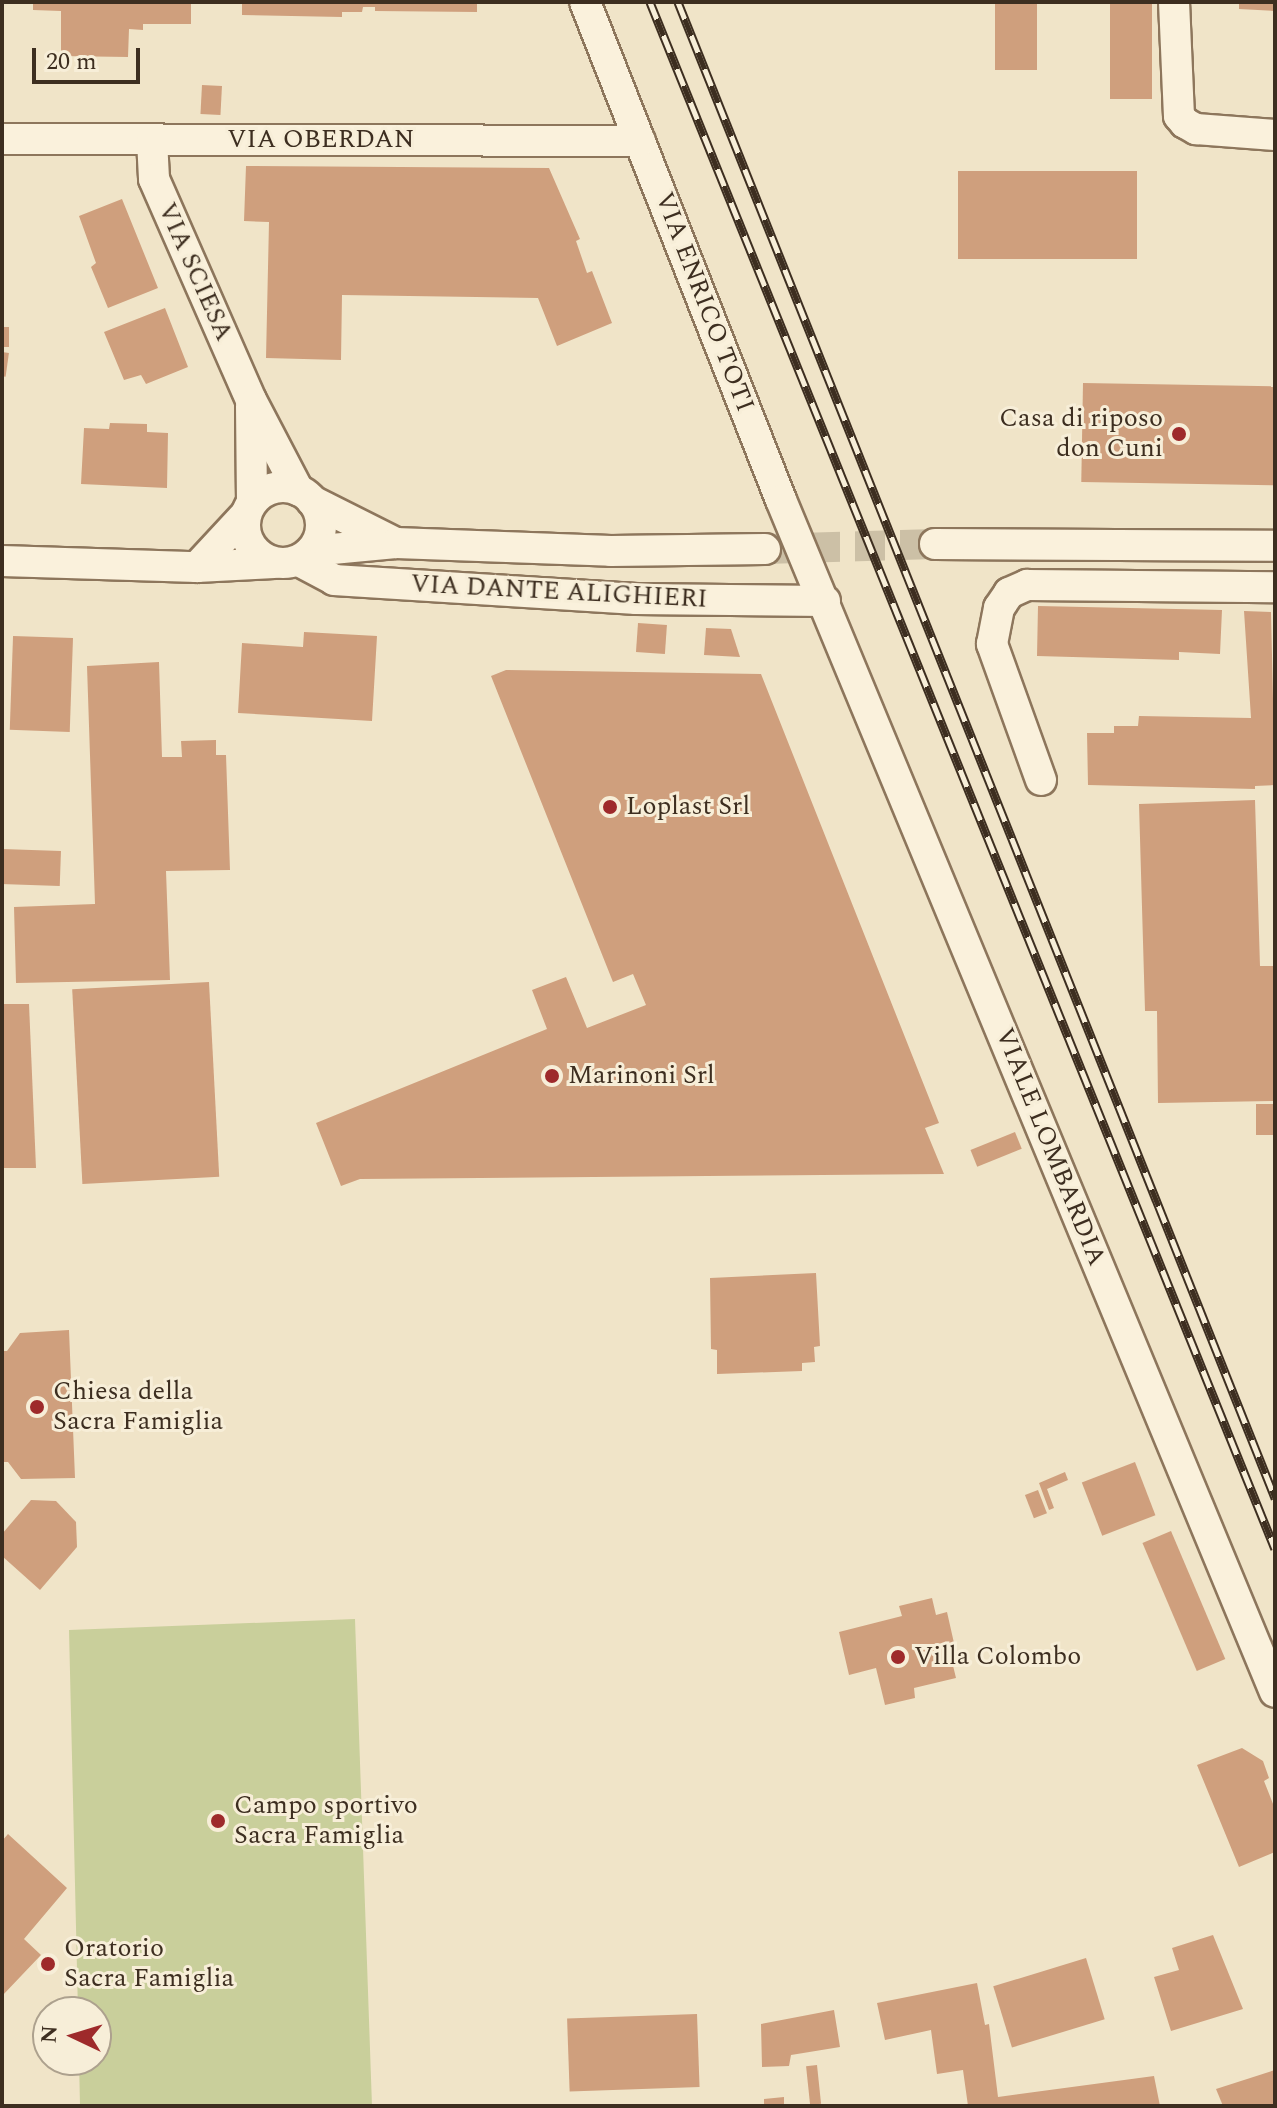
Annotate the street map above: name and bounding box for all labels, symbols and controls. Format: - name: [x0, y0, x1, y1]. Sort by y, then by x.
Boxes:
- scale bar: [36, 32, 144, 82]
- text: 20 m: [46, 44, 97, 80]
- street label: VIA OBERDAN: [227, 124, 415, 156]
- street label: VIA ENRICO TOTI: [648, 188, 760, 416]
- street label: VIA SCIESA: [151, 198, 239, 346]
- place label: Casa di riposo don Cuni: [999, 403, 1163, 464]
- marker: Casa di riposo don Cuni: [1170, 425, 1188, 443]
- street label: VIA DANTE ALIGHIERI: [410, 569, 708, 615]
- place label: Loplast Srl: [626, 791, 750, 823]
- marker: Loplast Srl: [601, 798, 619, 816]
- street label: VIALE LOMBARDIA: [988, 1024, 1112, 1270]
- place label: Marinoni Srl: [568, 1060, 715, 1092]
- marker: Marinoni Srl: [543, 1067, 561, 1085]
- place label: Chiesa della Sacra Famiglia: [53, 1376, 223, 1438]
- marker: Chiesa della Sacra Famiglia: [28, 1398, 46, 1416]
- place label: Villa Colombo: [914, 1641, 1081, 1673]
- marker: Villa Colombo: [889, 1648, 907, 1666]
- place label: Campo sportivo Sacra Famiglia: [234, 1790, 418, 1852]
- marker: Campo sportivo Sacra Famiglia: [209, 1812, 227, 1830]
- place label: Oratorio Sacra Famiglia: [64, 1933, 234, 1994]
- marker: Oratorio Sacra Famiglia: [39, 1955, 57, 1973]
- north arrow: [32, 1996, 112, 2076]
- text: N: [32, 2024, 67, 2045]

